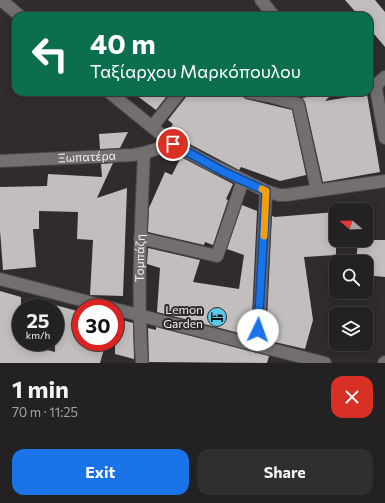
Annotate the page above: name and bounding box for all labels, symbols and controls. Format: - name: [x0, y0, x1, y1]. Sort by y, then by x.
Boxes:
- text: 40 m: [90, 26, 156, 60]
- icon: left: [24, 28, 76, 80]
- text: Ταξίαρχου Μαρκόπουλου: [90, 60, 301, 82]
- pin: [156, 127, 190, 161]
- icon: arrive: [162, 133, 184, 155]
- street label: Ξωπατέρα: [58, 148, 116, 164]
- north arrow: [329, 203, 373, 247]
- map controls: [329, 203, 373, 351]
- street label: Τομπάζη: [132, 234, 147, 282]
- button: search: [329, 255, 373, 299]
- speed limit sign: 30: [72, 299, 124, 351]
- place label: Lemon Garden: [163, 302, 203, 330]
- hotel icon: Lemon Garden: [206, 306, 228, 328]
- button: layers: [329, 307, 373, 351]
- text: 25: [26, 308, 50, 332]
- position arrow: [237, 309, 279, 351]
- text: km/h: [26, 329, 50, 341]
- text: 1 min: [12, 374, 69, 403]
- button: close: [331, 376, 373, 418]
- text: 70 m · 11:25: [12, 404, 78, 420]
- button: Exit: [12, 449, 189, 495]
- button: Share: [197, 449, 373, 495]

